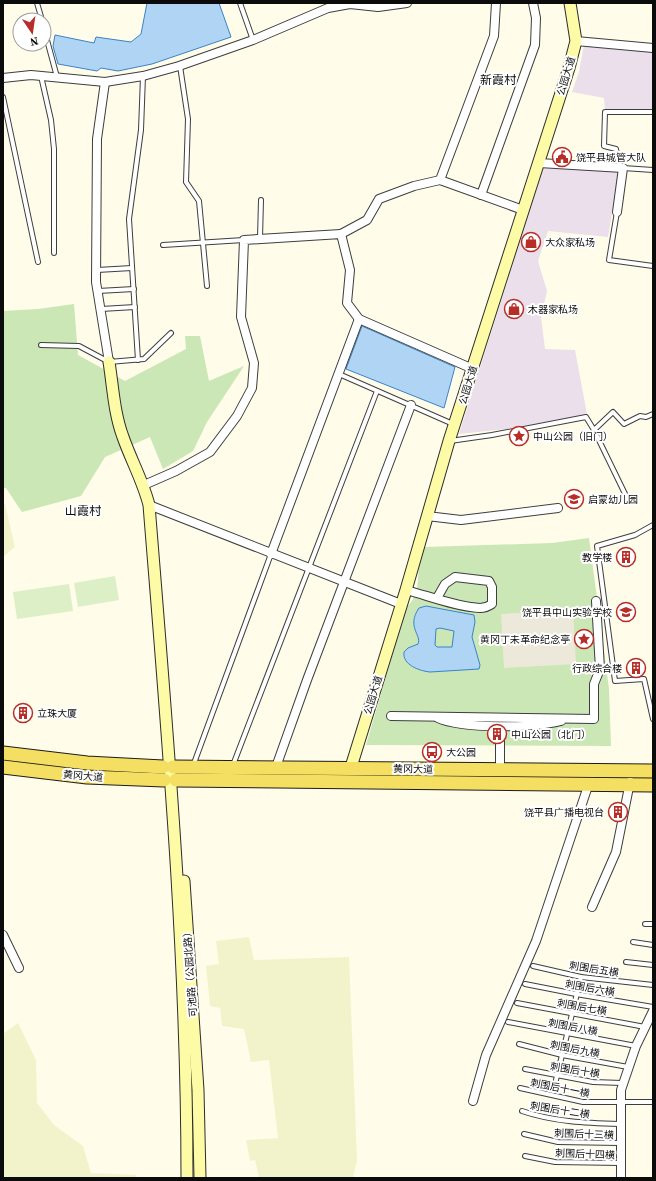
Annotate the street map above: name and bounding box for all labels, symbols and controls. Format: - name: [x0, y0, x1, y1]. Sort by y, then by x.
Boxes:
- north arrow: [12, 12, 52, 52]
- text: N: [29, 33, 40, 49]
- street label: 公园大道: [554, 55, 578, 97]
- district label: 新霞村: [480, 72, 517, 88]
- public building icon: 饶平县城管大队: [551, 146, 573, 168]
- place label: 饶平县城管大队: [576, 151, 646, 164]
- shop icon: 大众家私场: [520, 231, 542, 253]
- place label: 大众家私场: [545, 236, 595, 249]
- shop icon: 木器家私场: [503, 298, 525, 320]
- place label: 木器家私场: [528, 303, 578, 316]
- street label: 公园大道: [456, 364, 480, 406]
- place icon: 中山公园（旧门）: [508, 425, 530, 447]
- place label: 中山公园（旧门）: [533, 430, 613, 443]
- school or university icon: 启蒙幼儿园: [563, 488, 585, 510]
- place label: 启蒙幼儿园: [588, 493, 638, 506]
- district label: 山霞村: [65, 503, 102, 519]
- building icon: 教学楼: [615, 546, 637, 568]
- place label: 教学楼: [582, 551, 612, 564]
- school or university icon: 饶平县中山实验学校: [615, 601, 637, 623]
- place label: 饶平县中山实验学校: [522, 606, 612, 619]
- place icon: 黄冈丁未革命纪念亭: [573, 628, 595, 650]
- place label: 黄冈丁未革命纪念亭: [480, 633, 570, 646]
- building icon: 行政综合楼: [625, 657, 647, 679]
- place label: 行政综合楼: [572, 662, 622, 675]
- street label: 公园大道: [361, 674, 385, 716]
- building icon: 立珠大厦: [12, 702, 34, 724]
- place label: 立珠大厦: [37, 707, 77, 720]
- building icon: 中山公园（北门）: [486, 723, 508, 745]
- place label: 中山公园（北门）: [511, 728, 591, 741]
- bus stop icon: 大公园: [421, 741, 443, 763]
- place label: 大公园: [446, 746, 476, 759]
- street label: 黄冈大道: [393, 762, 433, 776]
- street label: 黄冈大道: [63, 768, 103, 784]
- building icon: 饶平县广播电视台: [607, 801, 629, 823]
- place label: 饶平县广播电视台: [524, 806, 604, 819]
- street label: 可池路（公园北路）: [180, 927, 200, 1017]
- street label: 刺围后五横: [568, 959, 620, 979]
- street label: 刺围后六横: [564, 977, 616, 999]
- street label: 刺围后七横: [556, 996, 608, 1018]
- street label: 刺围后八横: [547, 1016, 599, 1038]
- street label: 刺围后九横: [549, 1038, 601, 1060]
- street label: 刺围后十横: [549, 1060, 601, 1080]
- street label: 刺围后十一横: [529, 1076, 591, 1100]
- street label: 刺围后十二横: [529, 1099, 591, 1121]
- street label: 刺围后十三横: [554, 1126, 614, 1142]
- street label: 刺围后十四横: [555, 1146, 615, 1162]

